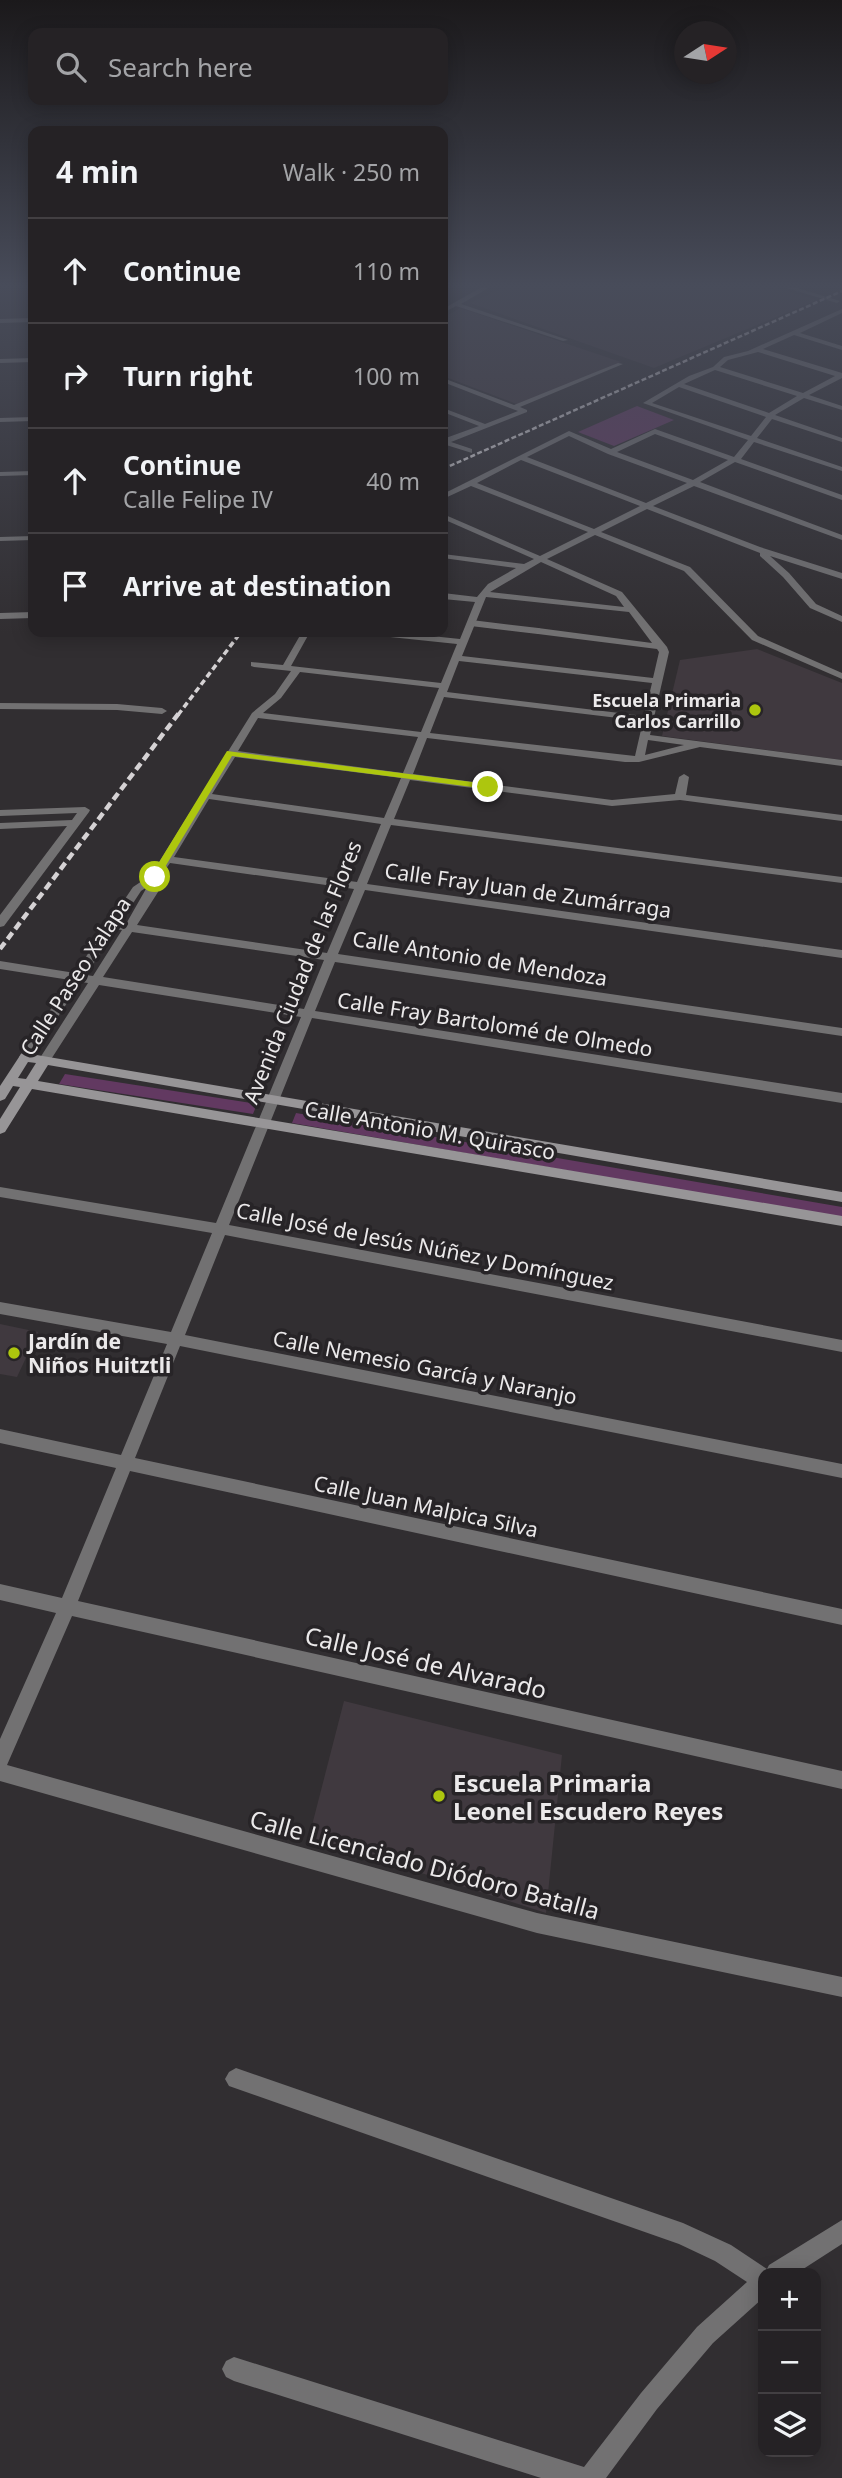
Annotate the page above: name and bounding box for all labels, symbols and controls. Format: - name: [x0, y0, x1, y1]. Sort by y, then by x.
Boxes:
- north arrow: [674, 21, 737, 84]
- search box: [28, 28, 448, 105]
- icon: search: [52, 48, 90, 86]
- text: Search here: [108, 49, 253, 85]
- text: 4 min: [56, 151, 139, 192]
- text: Walk · 250 m: [283, 156, 420, 188]
- icon: ahead: [56, 252, 94, 290]
- text: Continue: [123, 253, 241, 289]
- text: 110 m: [353, 255, 420, 287]
- icon: right: [56, 357, 94, 395]
- text: Turn right: [123, 358, 253, 394]
- text: 100 m: [353, 360, 420, 392]
- text: Continue: [123, 447, 241, 483]
- icon: ahead: [56, 462, 94, 500]
- text: 40 m: [366, 465, 420, 497]
- text: Calle Felipe IV: [123, 483, 273, 515]
- icon: arrive: [56, 567, 94, 605]
- text: Arrive at destination: [123, 568, 392, 604]
- place label: Escuela Primaria Carlos Carrillo: [592, 688, 741, 733]
- marker: Escuela Primaria Carlos Carrillo: [747, 702, 763, 718]
- route end: [472, 771, 503, 802]
- street label: Avenida Ciudad de las Flores: [236, 836, 368, 1108]
- street label: Calle Fray Juan de Zumárraga: [383, 856, 673, 924]
- route start: [139, 861, 170, 892]
- street label: Calle Paseo Xalapa: [13, 891, 137, 1061]
- street label: Calle Antonio de Mendoza: [351, 924, 609, 992]
- street label: Calle Fray Bartolomé de Olmedo: [335, 985, 655, 1063]
- street label: Calle Antonio M. Quirasco: [302, 1094, 558, 1166]
- street label: Calle José de Jesús Núñez y Domínguez: [234, 1196, 616, 1296]
- street label: Calle Nemesio García y Naranjo: [271, 1324, 579, 1410]
- place label: Jardín de Niños Huitztli: [26, 1327, 171, 1379]
- marker: Jardín de Niños Huitztli: [6, 1345, 22, 1361]
- street label: Calle Juan Malpica Silva: [311, 1469, 541, 1543]
- street label: Calle José de Alvarado: [302, 1618, 550, 1706]
- place label: Escuela Primaria Leonel Escudero Reyes: [453, 1766, 723, 1827]
- marker: Escuela Primaria Leonel Escudero Reyes: [431, 1788, 447, 1804]
- street label: Calle Licenciado Diódoro Batalla: [246, 1801, 604, 1927]
- map controls: [758, 2268, 821, 2457]
- button: +: [758, 2268, 821, 2331]
- button: −: [758, 2331, 821, 2394]
- button: layers: [758, 2394, 821, 2457]

